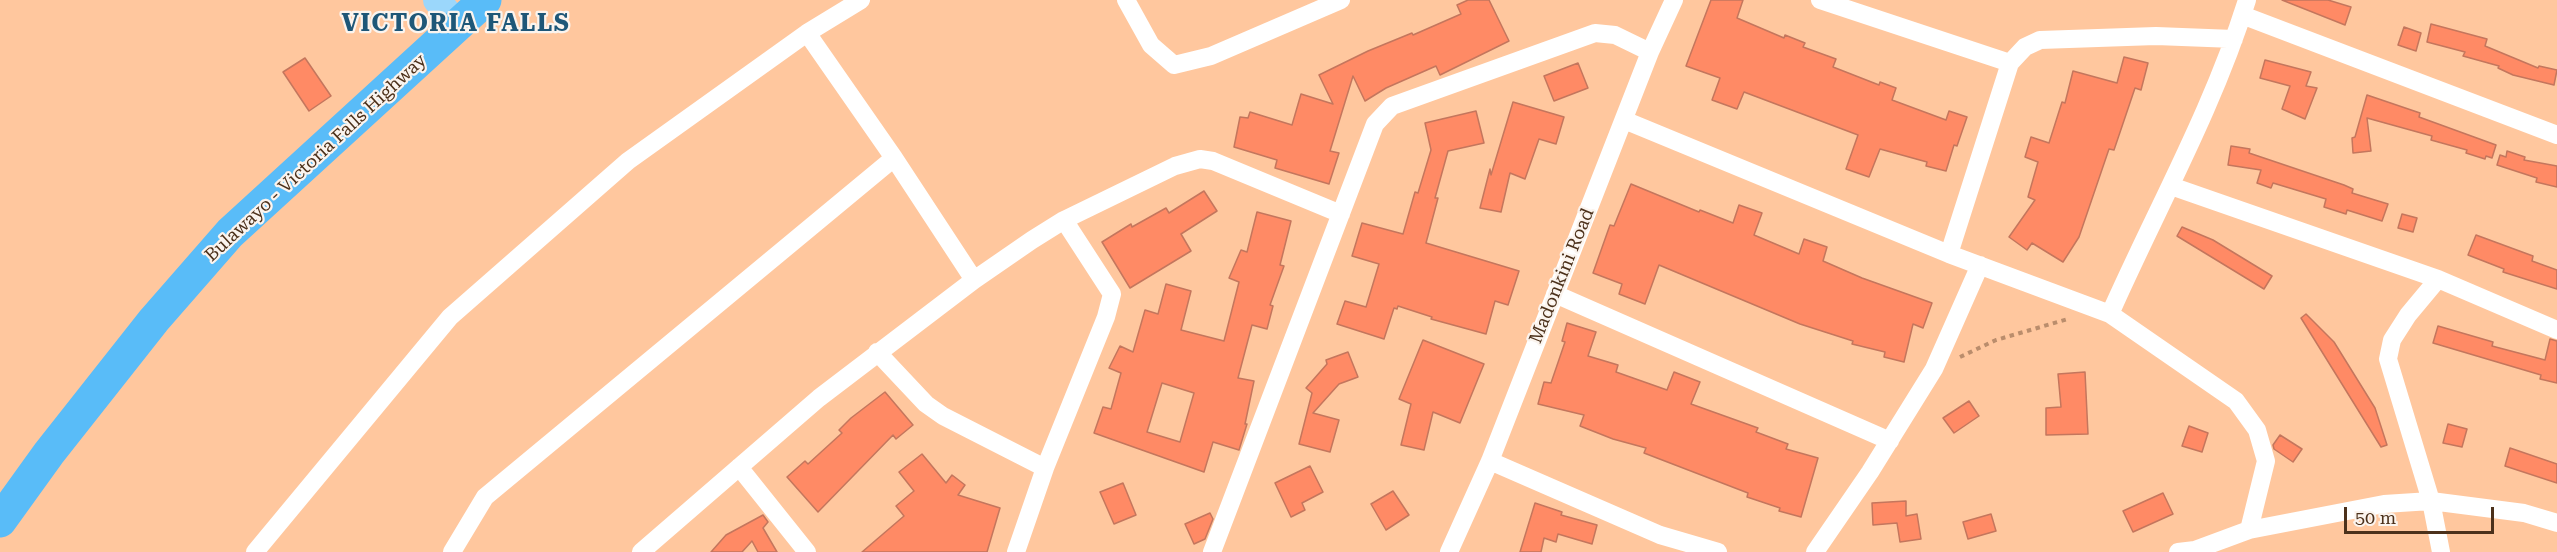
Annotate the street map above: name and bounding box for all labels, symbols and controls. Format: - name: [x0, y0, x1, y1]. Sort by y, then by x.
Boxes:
- district label: VICTORIA FALLS: [342, 10, 570, 38]
- street label: Bulawayo - Victoria Falls Highway: [201, 50, 431, 266]
- street label: Madonkini Road: [1525, 205, 1599, 347]
- scale bar: [2347, 495, 2497, 533]
- text: 50 m: [2355, 507, 2396, 528]

